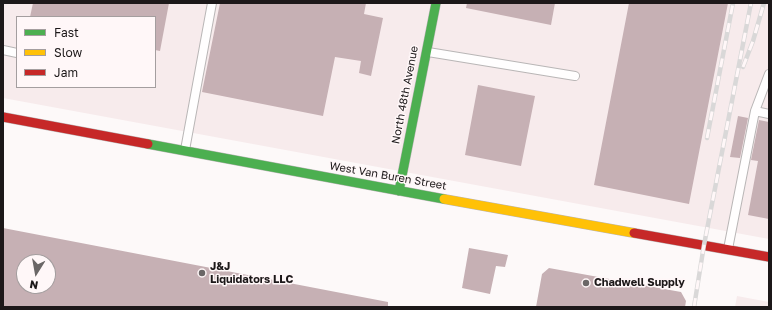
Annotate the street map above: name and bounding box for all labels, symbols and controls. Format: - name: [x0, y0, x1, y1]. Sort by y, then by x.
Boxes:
- legend: [16, 16, 156, 88]
- text: Fast: [54, 25, 79, 40]
- text: Slow: [54, 45, 82, 60]
- street label: North 48th Avenue: [389, 45, 421, 145]
- text: Jam: [54, 65, 78, 80]
- street label: West Van Buren Street: [328, 159, 448, 193]
- north arrow: [16, 254, 56, 294]
- place label: J&J Liquidators LLC: [210, 260, 293, 286]
- marker: J&J Liquidators LLC: [197, 268, 207, 278]
- place label: Chadwell Supply: [594, 276, 685, 290]
- text: N: [28, 278, 39, 292]
- marker: Chadwell Supply: [581, 278, 591, 288]

